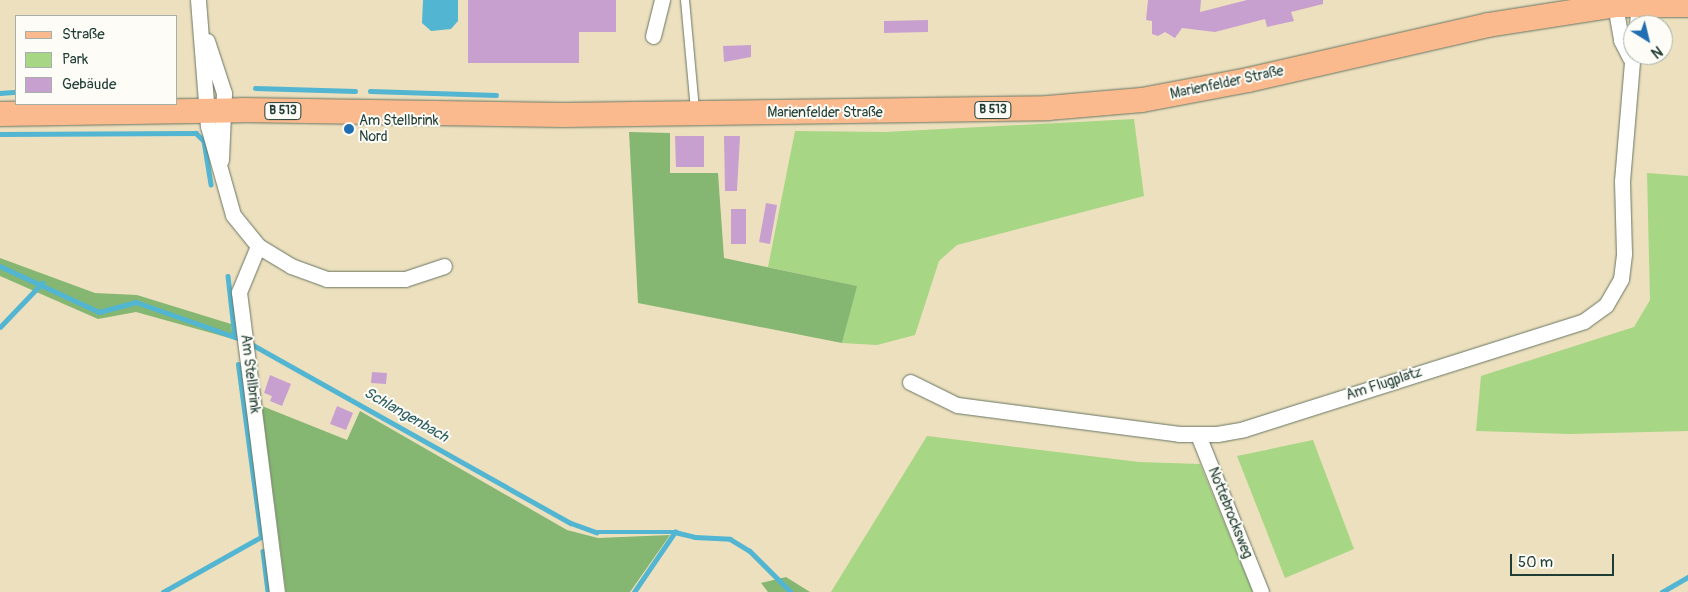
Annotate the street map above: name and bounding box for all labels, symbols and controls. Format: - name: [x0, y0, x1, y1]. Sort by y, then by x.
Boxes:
- legend: [15, 15, 178, 105]
- north arrow: [1623, 15, 1673, 65]
- text: Straße: [62, 25, 105, 44]
- text: N: [1648, 42, 1665, 61]
- text: Park: [62, 50, 88, 69]
- street label: Marienfelder Straße: [1169, 63, 1285, 103]
- text: Gebäude: [62, 75, 116, 94]
- road number: B 513: [974, 100, 1012, 120]
- road number: B 513: [264, 102, 302, 120]
- street label: Marienfelder Straße: [767, 105, 883, 121]
- place label: Am Stellbrink Nord: [359, 113, 439, 146]
- marker: Am Stellbrink Nord: [343, 123, 355, 135]
- street label: Am Stellbrink: [237, 333, 263, 415]
- street label: Am Flugplatz: [1344, 364, 1424, 404]
- water label: Schlangenbach: [361, 384, 451, 446]
- street label: Nottebrocksweg: [1204, 465, 1256, 561]
- scale bar: [1513, 544, 1617, 576]
- text: 50 m: [1518, 553, 1553, 572]

